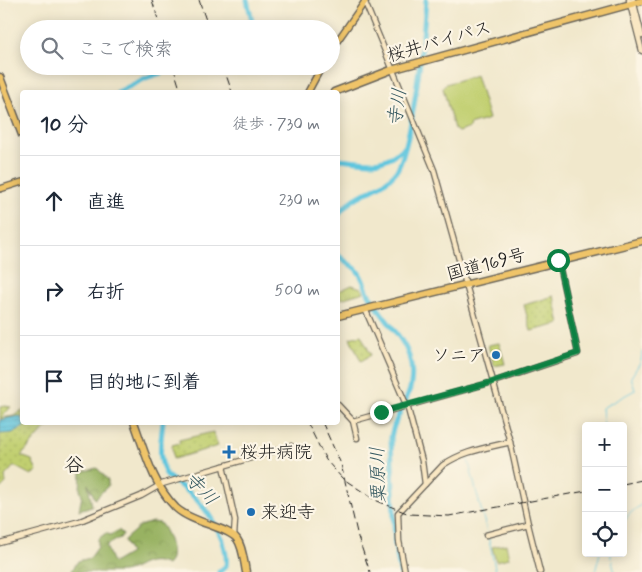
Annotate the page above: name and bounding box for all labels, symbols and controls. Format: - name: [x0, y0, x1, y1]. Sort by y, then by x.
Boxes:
- street label: 桜井バイパス: [384, 16, 494, 68]
- search box: [20, 20, 340, 75]
- icon: search: [38, 34, 66, 62]
- text: ここで検索: [78, 37, 173, 62]
- water label: 寺川: [382, 87, 413, 128]
- text: 10 分: [40, 111, 88, 139]
- text: 徒歩 · 730 m: [233, 114, 320, 135]
- icon: ahead: [40, 187, 68, 215]
- text: 直進: [87, 190, 125, 215]
- text: 230 m: [279, 190, 320, 211]
- street label: 国道169号: [444, 243, 529, 287]
- route start: [547, 249, 570, 272]
- icon: right: [40, 277, 68, 305]
- text: 右折: [87, 280, 125, 305]
- text: 500 m: [275, 280, 320, 301]
- place label: ソニア: [432, 344, 486, 368]
- marker: ソニア: [490, 349, 502, 361]
- icon: arrive: [40, 367, 68, 395]
- text: 目的地に到着: [87, 370, 201, 395]
- route end: [370, 401, 393, 424]
- map controls: [582, 422, 627, 557]
- button: +: [582, 422, 627, 467]
- place label: 桜井病院: [240, 441, 312, 465]
- marker: 桜井病院: [222, 445, 236, 459]
- water label: 粟原川: [365, 446, 392, 504]
- district label: 谷: [64, 452, 84, 479]
- water label: 寺川: [179, 467, 223, 511]
- button: −: [582, 467, 627, 512]
- place label: 来迎寺: [261, 501, 315, 525]
- marker: 来迎寺: [245, 506, 257, 518]
- button: locate: [582, 512, 627, 557]

